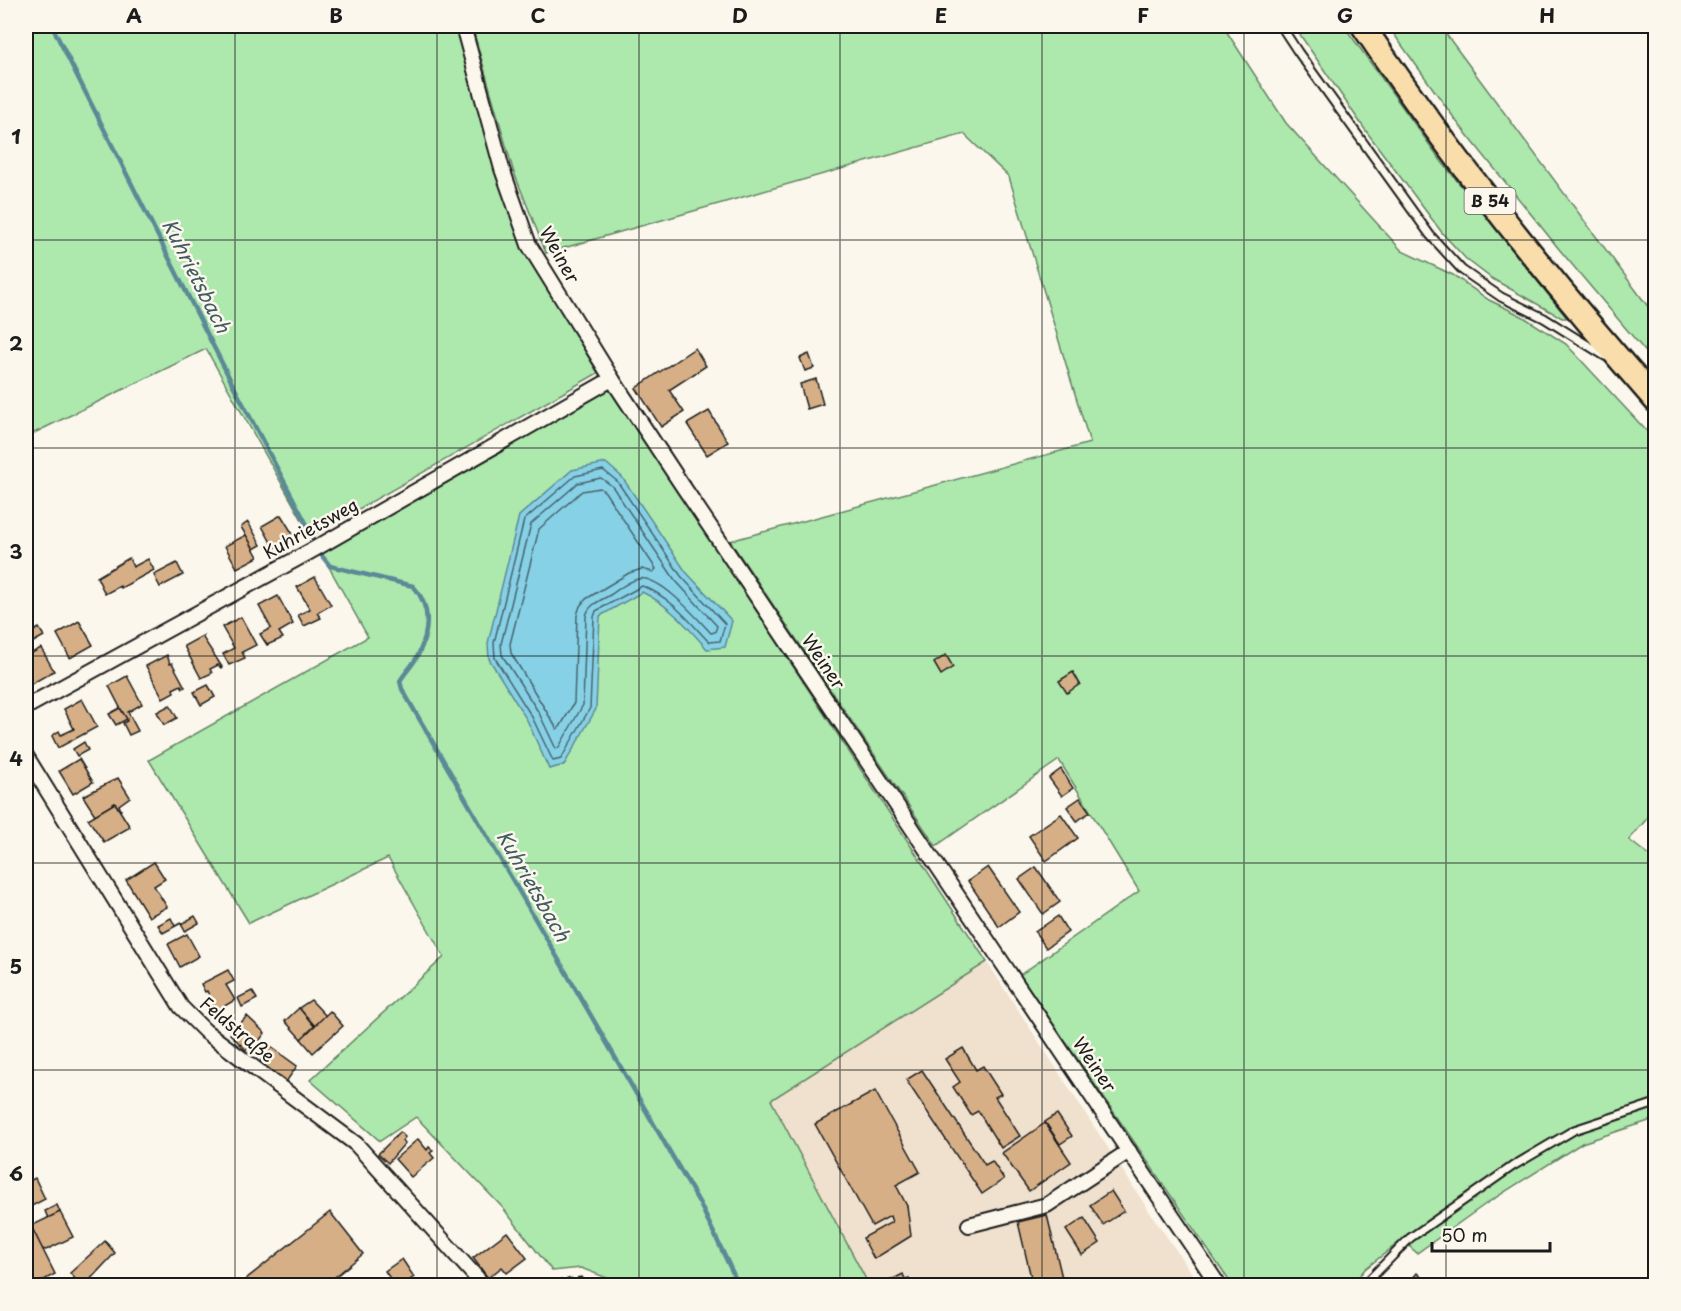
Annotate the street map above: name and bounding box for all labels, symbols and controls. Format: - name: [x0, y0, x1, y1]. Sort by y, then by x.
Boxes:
- text: A: [126, 0, 142, 30]
- text: B: [329, 0, 343, 30]
- text: C: [530, 0, 546, 30]
- text: D: [732, 0, 748, 30]
- text: E: [935, 0, 947, 30]
- text: F: [1137, 0, 1149, 30]
- text: G: [1337, 0, 1353, 30]
- text: H: [1539, 0, 1555, 30]
- text: 1: [11, 121, 21, 151]
- road number: B 54: [1464, 188, 1516, 214]
- water label: Kuhrietsbach: [155, 213, 239, 338]
- street label: Weiner: [534, 221, 587, 288]
- text: 2: [9, 328, 23, 358]
- street label: Kuhrietsweg: [258, 490, 363, 565]
- text: 3: [9, 536, 23, 566]
- street label: Weiner: [796, 628, 853, 695]
- text: 4: [9, 743, 23, 773]
- water label: Kuhrietsbach: [490, 824, 578, 947]
- text: 5: [10, 951, 22, 981]
- street label: Feldstraße: [195, 990, 281, 1068]
- street label: Weiner: [1067, 1031, 1124, 1098]
- text: 6: [9, 1158, 23, 1188]
- scale bar: [1432, 1215, 1550, 1253]
- text: 50 m: [1441, 1221, 1488, 1248]

